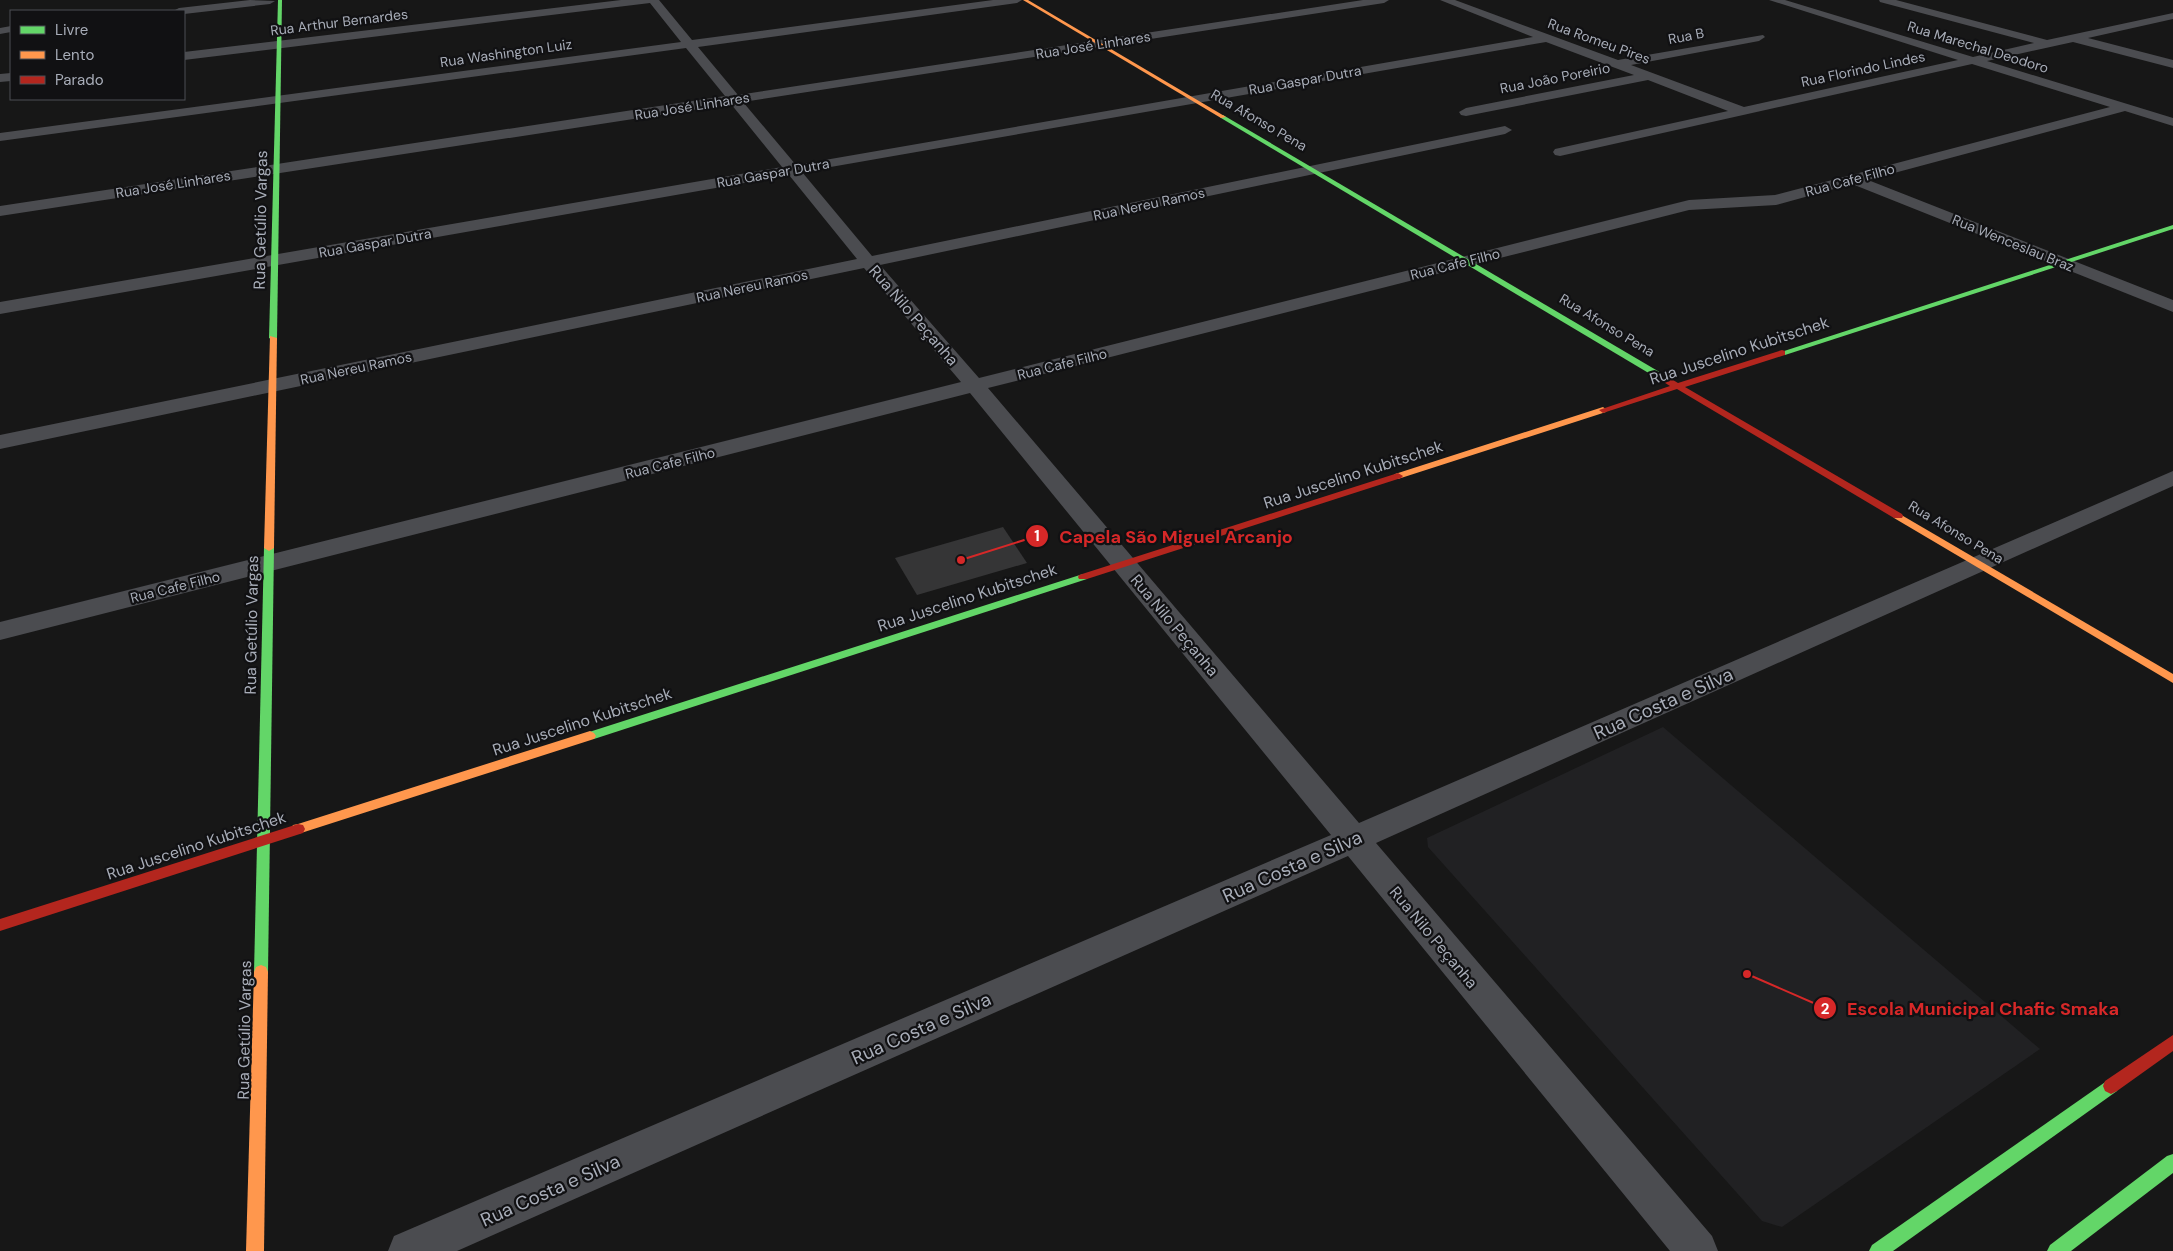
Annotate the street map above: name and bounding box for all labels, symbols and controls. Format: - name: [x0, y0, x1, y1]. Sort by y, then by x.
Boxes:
- street label: Rua Arthur Bernardes: [269, 5, 409, 39]
- legend: [10, 10, 185, 100]
- street label: Rua Romeu Pires: [1545, 14, 1653, 68]
- street label: Rua Marechal Deodoro: [1905, 17, 2051, 77]
- text: Livre: [55, 20, 88, 40]
- street label: Rua B: [1667, 24, 1705, 48]
- street label: Rua José Linhares: [1034, 27, 1152, 63]
- street label: Rua Washington Luiz: [439, 35, 573, 71]
- text: Lento: [55, 45, 94, 65]
- street label: Rua Florindo Lindes: [1799, 47, 1927, 91]
- street label: Rua João Poreirio: [1498, 59, 1612, 97]
- street label: Rua Gaspar Dutra: [1247, 61, 1363, 99]
- text: Parado: [55, 70, 104, 90]
- street label: Rua Afonso Pena: [1208, 85, 1310, 155]
- street label: Rua José Linhares: [633, 88, 751, 124]
- street label: Rua Getúlio Vargas: [249, 150, 272, 290]
- street label: Rua Gaspar Dutra: [715, 154, 831, 192]
- street label: Rua Cafe Filho: [1803, 159, 1897, 201]
- street label: Rua José Linhares: [114, 166, 232, 202]
- street label: Rua Nereu Ramos: [1092, 183, 1206, 225]
- street label: Rua Wenceslau Braz: [1950, 210, 2076, 276]
- street label: Rua Gaspar Dutra: [317, 224, 433, 262]
- street label: Rua Cafe Filho: [1408, 244, 1502, 284]
- street label: Rua Nilo Peçanha: [864, 261, 963, 370]
- street label: Rua Nereu Ramos: [695, 265, 809, 307]
- street label: Rua Afonso Pena: [1556, 289, 1658, 361]
- street label: Rua Juscelino Kubitschek: [1647, 312, 1831, 389]
- street label: Rua Cafe Filho: [1015, 344, 1109, 384]
- street label: Rua Nereu Ramos: [299, 347, 413, 389]
- street label: Rua Juscelino Kubitschek: [1261, 436, 1445, 513]
- street label: Rua Cafe Filho: [623, 443, 717, 483]
- street label: Rua Afonso Pena: [1905, 496, 2007, 568]
- callout: Capela São Miguel Arcanjo: [1024, 520, 1303, 553]
- text: Capela São Miguel Arcanjo: [1059, 525, 1293, 549]
- text: 1: [1034, 526, 1040, 546]
- street label: Rua Getúlio Vargas: [240, 555, 263, 695]
- street label: Rua Juscelino Kubitschek: [875, 559, 1059, 636]
- street label: Rua Cafe Filho: [128, 567, 222, 607]
- street label: Rua Nilo Peçanha: [1126, 570, 1223, 681]
- street label: Rua Costa e Silva: [1590, 662, 1737, 745]
- street label: Rua Juscelino Kubitschek: [490, 683, 674, 760]
- street label: Rua Juscelino Kubitschek: [104, 807, 288, 884]
- street label: Rua Costa e Silva: [1219, 825, 1366, 908]
- street label: Rua Nilo Peçanha: [1385, 882, 1482, 993]
- street label: Rua Getúlio Vargas: [233, 960, 256, 1100]
- street label: Rua Costa e Silva: [848, 987, 995, 1070]
- callout: Escola Municipal Chafic Smaka: [1812, 992, 2129, 1025]
- text: Escola Municipal Chafic Smaka: [1847, 997, 2119, 1021]
- text: 2: [1821, 999, 1830, 1019]
- street label: Rua Costa e Silva: [477, 1149, 624, 1232]

